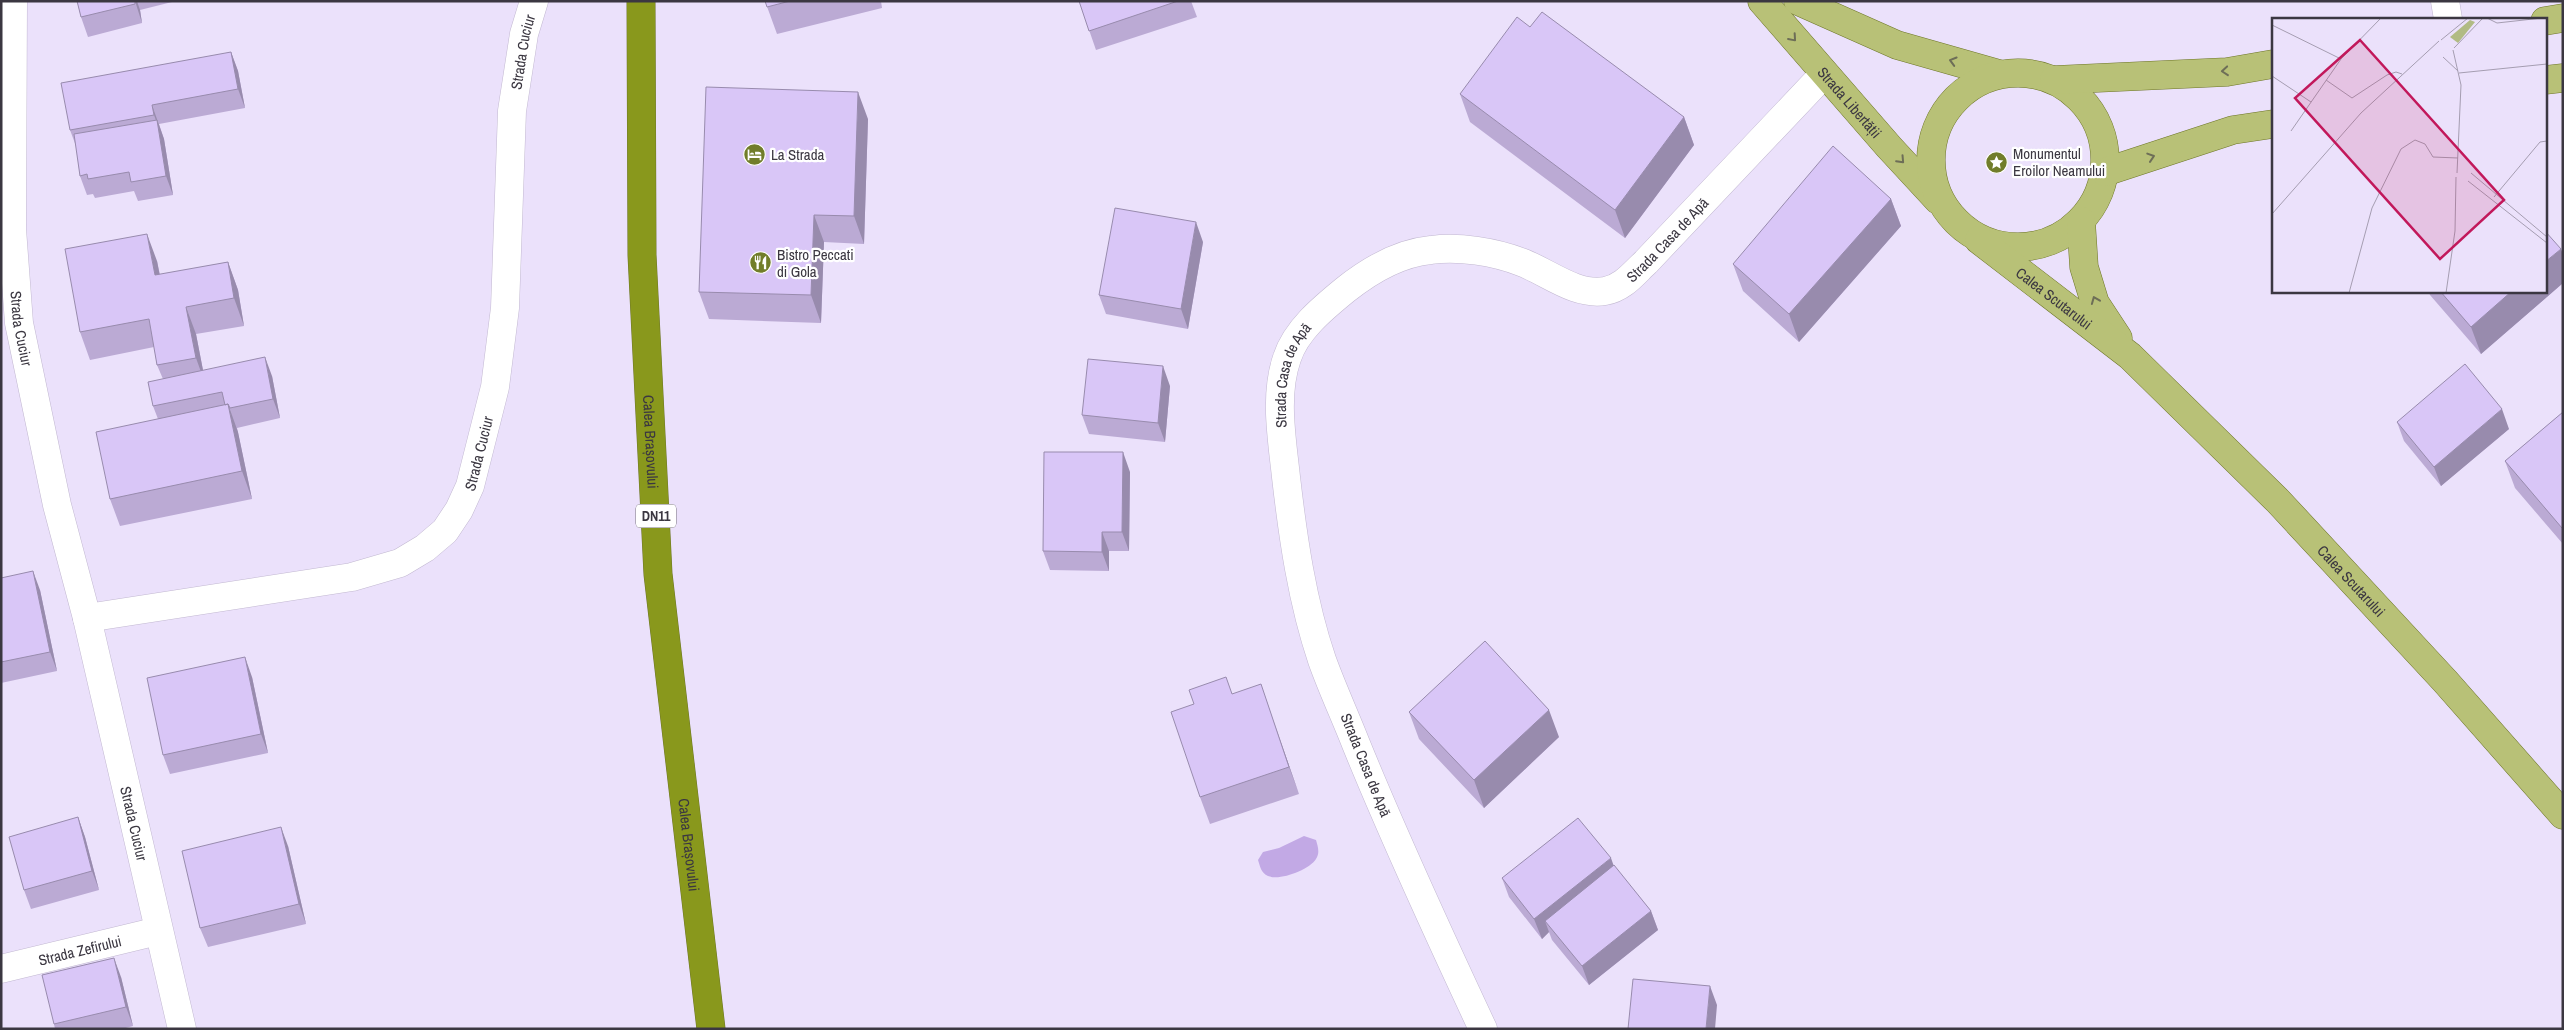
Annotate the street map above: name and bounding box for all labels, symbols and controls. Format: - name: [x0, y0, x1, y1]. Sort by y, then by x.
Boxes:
- street label: Strada Cuciur: [505, 12, 540, 91]
- inset map: [2272, 18, 2546, 292]
- one-way arrow: [1788, 33, 1797, 42]
- one-way arrow: [1949, 56, 1957, 66]
- street label: Strada Libertății: [1813, 62, 1887, 142]
- one-way arrow: [2220, 66, 2228, 77]
- hotel icon: La Strada: [743, 142, 767, 166]
- place label: Monumentul Eroilor Neamului: [2013, 143, 2105, 181]
- place label: La Strada: [771, 144, 825, 165]
- place icon: Monumentul Eroilor Neamului: [1985, 150, 2009, 174]
- one-way arrow: [2147, 153, 2155, 163]
- one-way arrow: [1895, 155, 1904, 164]
- street label: Strada Casa de Apă: [1621, 192, 1713, 287]
- place label: Bistro Peccati di Gola: [777, 244, 854, 282]
- restaurant icon: Bistro Peccati di Gola: [749, 251, 773, 275]
- street label: Calea Scutarului: [2012, 262, 2097, 334]
- street label: Strada Cuciur: [6, 290, 38, 368]
- one-way arrow: [2091, 296, 2101, 305]
- street label: Strada Casa de Apă: [1269, 317, 1315, 429]
- street label: Calea Brașovului: [639, 394, 664, 489]
- street label: Strada Cuciur: [459, 414, 498, 494]
- road number: DN11: [636, 504, 676, 528]
- street label: Calea Scutarului: [2313, 540, 2390, 621]
- street label: Strada Casa de Apă: [1336, 710, 1396, 820]
- street label: Strada Cuciur: [116, 784, 153, 863]
- street label: Calea Brașovului: [674, 797, 705, 893]
- street label: Strada Zefirului: [36, 930, 123, 970]

